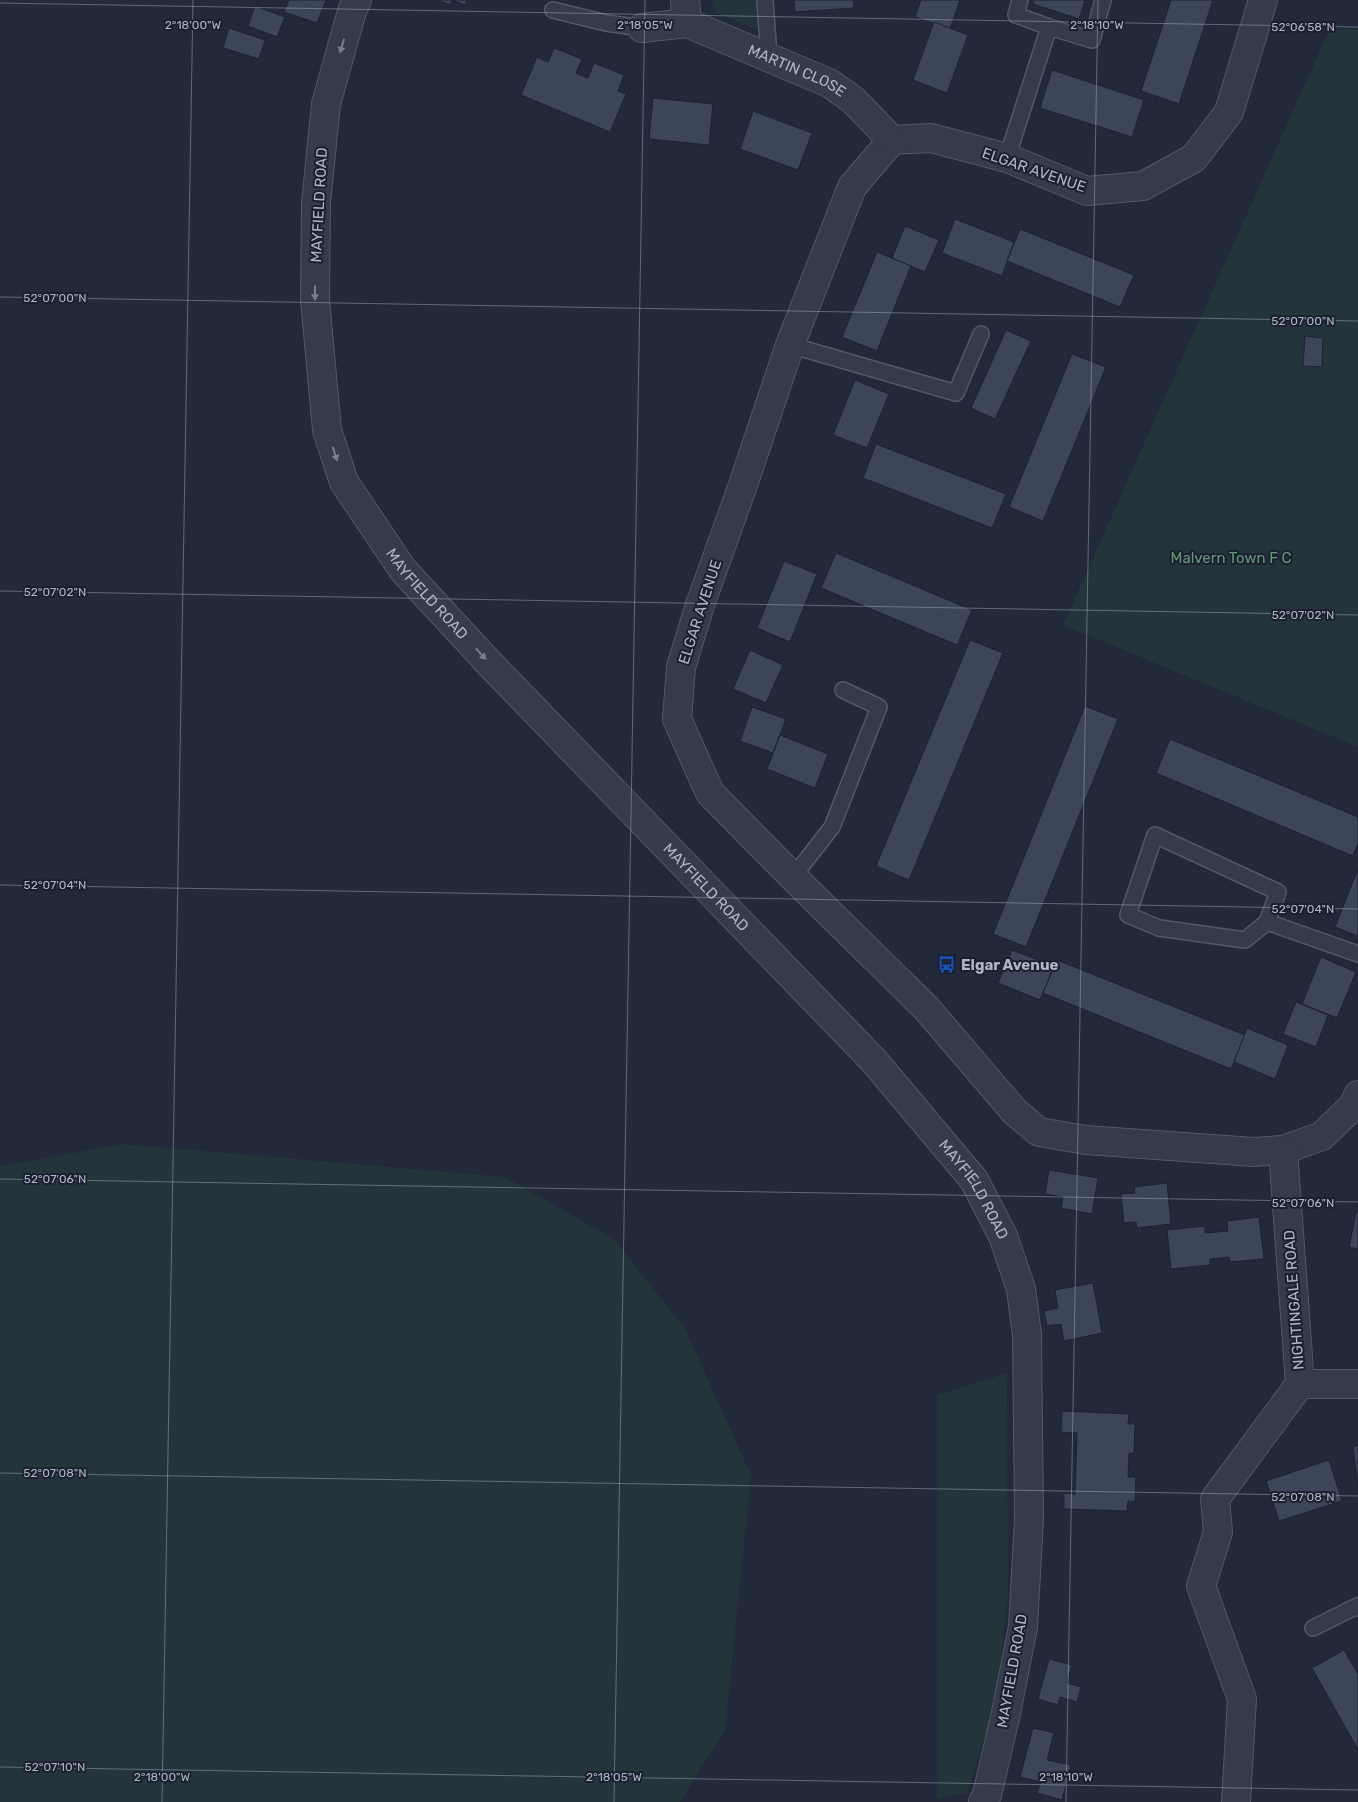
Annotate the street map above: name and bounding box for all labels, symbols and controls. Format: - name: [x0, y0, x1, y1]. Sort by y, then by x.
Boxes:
- text: 2°18'00"W: [165, 18, 222, 32]
- text: 2°18'05"W: [617, 18, 673, 32]
- text: 2°18'10"W: [1070, 18, 1124, 32]
- text: 52°06'58"N: [1271, 20, 1335, 34]
- one-way arrow: [338, 39, 346, 54]
- street label: MARTIN CLOSE: [745, 41, 849, 101]
- street label: ELGAR AVENUE: [980, 144, 1088, 196]
- street label: MAYFIELD ROAD: [307, 147, 331, 263]
- one-way arrow: [311, 286, 319, 302]
- text: 52°07'00"N: [23, 291, 87, 305]
- text: 52°07'00"N: [1271, 314, 1335, 328]
- one-way arrow: [331, 447, 339, 462]
- street label: MAYFIELD ROAD: [382, 545, 472, 643]
- park label: Malvern Town F C: [1171, 549, 1292, 567]
- street label: ELGAR AVENUE: [675, 557, 725, 667]
- text: 52°07'02"N: [24, 585, 86, 599]
- text: 52°07'02"N: [1272, 608, 1334, 622]
- one-way arrow: [475, 648, 487, 660]
- street label: MAYFIELD ROAD: [659, 840, 752, 935]
- text: 52°07'04"N: [24, 878, 86, 892]
- text: 52°07'04"N: [1272, 902, 1334, 916]
- bus stop icon: Elgar Avenue: [937, 955, 957, 975]
- place label: Elgar Avenue: [961, 956, 1059, 974]
- street label: MAYFIELD ROAD: [935, 1136, 1012, 1242]
- text: 52°07'06"N: [24, 1172, 86, 1186]
- text: 52°07'06"N: [1272, 1196, 1334, 1210]
- street label: NIGHTINGALE ROAD: [1280, 1230, 1308, 1370]
- text: 52°07'08"N: [23, 1466, 87, 1480]
- text: 52°07'08"N: [1271, 1490, 1335, 1504]
- street label: MAYFIELD ROAD: [993, 1613, 1031, 1729]
- text: 52°07'10"N: [25, 1760, 85, 1774]
- text: 2°18'00"W: [134, 1770, 191, 1784]
- text: 2°18'05"W: [586, 1770, 642, 1784]
- text: 2°18'10"W: [1039, 1770, 1093, 1784]

